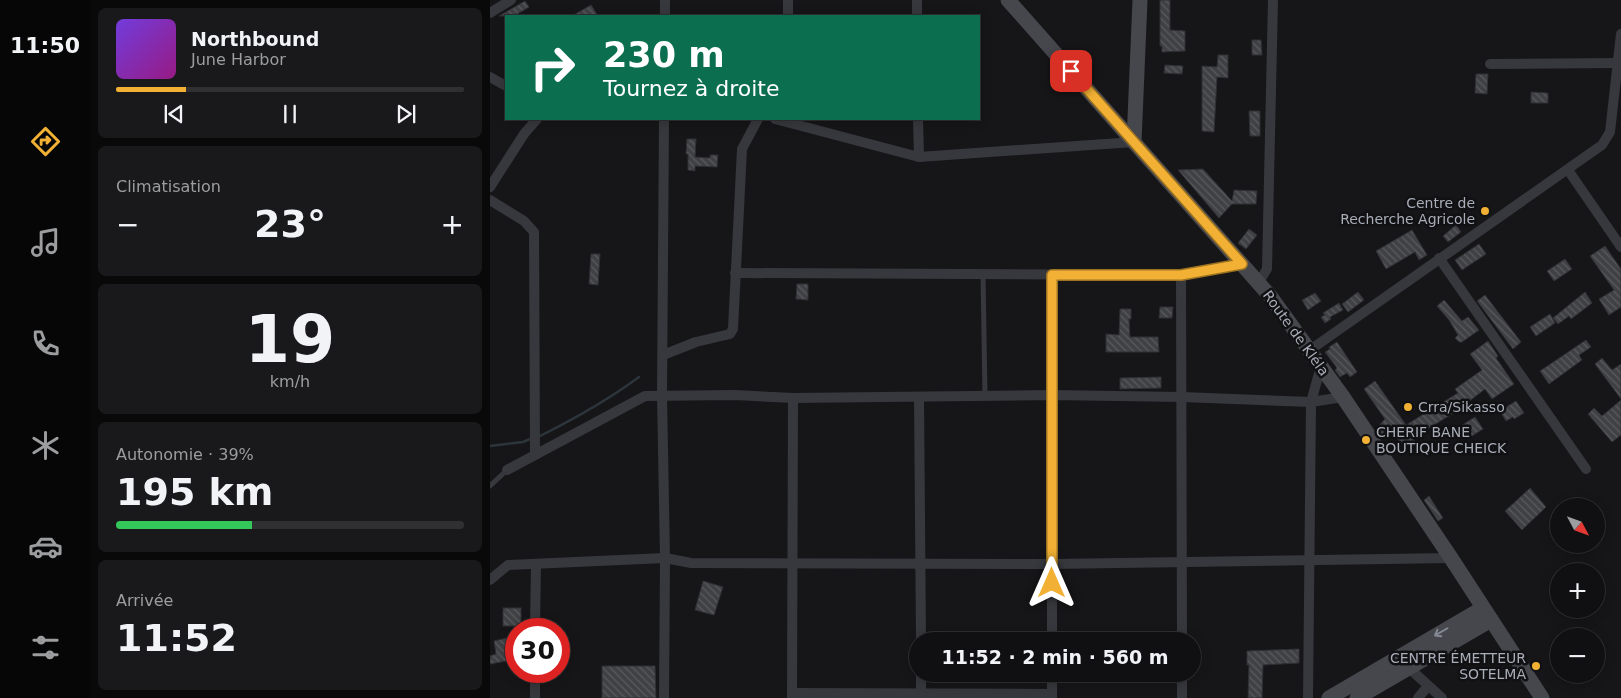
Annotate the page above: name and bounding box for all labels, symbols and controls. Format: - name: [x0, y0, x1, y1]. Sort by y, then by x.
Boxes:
- text: Northbound: [191, 28, 319, 50]
- text: 11:50: [10, 33, 80, 58]
- icon: right: [520, 35, 585, 100]
- text: 230 m: [603, 35, 725, 75]
- text: June Harbor: [191, 50, 286, 69]
- pin: [1050, 50, 1092, 92]
- icon: arrive: [1057, 57, 1085, 85]
- text: Tournez à droite: [603, 76, 780, 101]
- icon: previous: [160, 100, 188, 128]
- icon: pause: [276, 100, 304, 128]
- icon: next: [392, 100, 420, 128]
- icon: directions: [28, 124, 63, 159]
- text: Climatisation: [116, 177, 221, 196]
- place label: Centre de Recherche Agricole: [1340, 195, 1475, 227]
- text: 23°: [254, 202, 326, 246]
- marker: Centre de Recherche Agricole: [1479, 205, 1491, 217]
- text: −: [116, 208, 139, 241]
- text: +: [441, 208, 464, 241]
- icon: music: [28, 225, 63, 260]
- street label: Route de Kléla: [1260, 287, 1332, 379]
- text: 19: [245, 302, 335, 377]
- icon: phone: [28, 326, 63, 361]
- text: km/h: [270, 372, 310, 391]
- place label: Crra/Sikasso: [1418, 399, 1505, 415]
- marker: Crra/Sikasso: [1402, 401, 1414, 413]
- place label: CHERIF BANE BOUTIQUE CHEICK: [1376, 424, 1507, 456]
- icon: climate: [28, 428, 63, 463]
- marker: CHERIF BANE BOUTIQUE CHEICK: [1360, 434, 1372, 446]
- text: Autonomie · 39%: [116, 445, 254, 464]
- text: 195 km: [116, 470, 273, 514]
- north arrow: [1550, 498, 1605, 552]
- map controls: [1550, 498, 1605, 683]
- icon: car: [28, 529, 63, 564]
- position arrow: [1025, 556, 1077, 608]
- button: +: [1550, 563, 1605, 618]
- text: Arrivée: [116, 591, 173, 610]
- text: 11:52: [116, 616, 237, 660]
- speed limit sign: 30: [505, 618, 570, 683]
- one-way arrow: [1435, 628, 1449, 638]
- button: −: [1550, 628, 1605, 683]
- icon: filters: [28, 630, 63, 665]
- text: 11:52 · 2 min · 560 m: [941, 646, 1169, 668]
- place label: CENTRE ÉMETTEUR SOTELMA: [1390, 650, 1526, 682]
- marker: CENTRE ÉMETTEUR SOTELMA: [1530, 660, 1542, 672]

